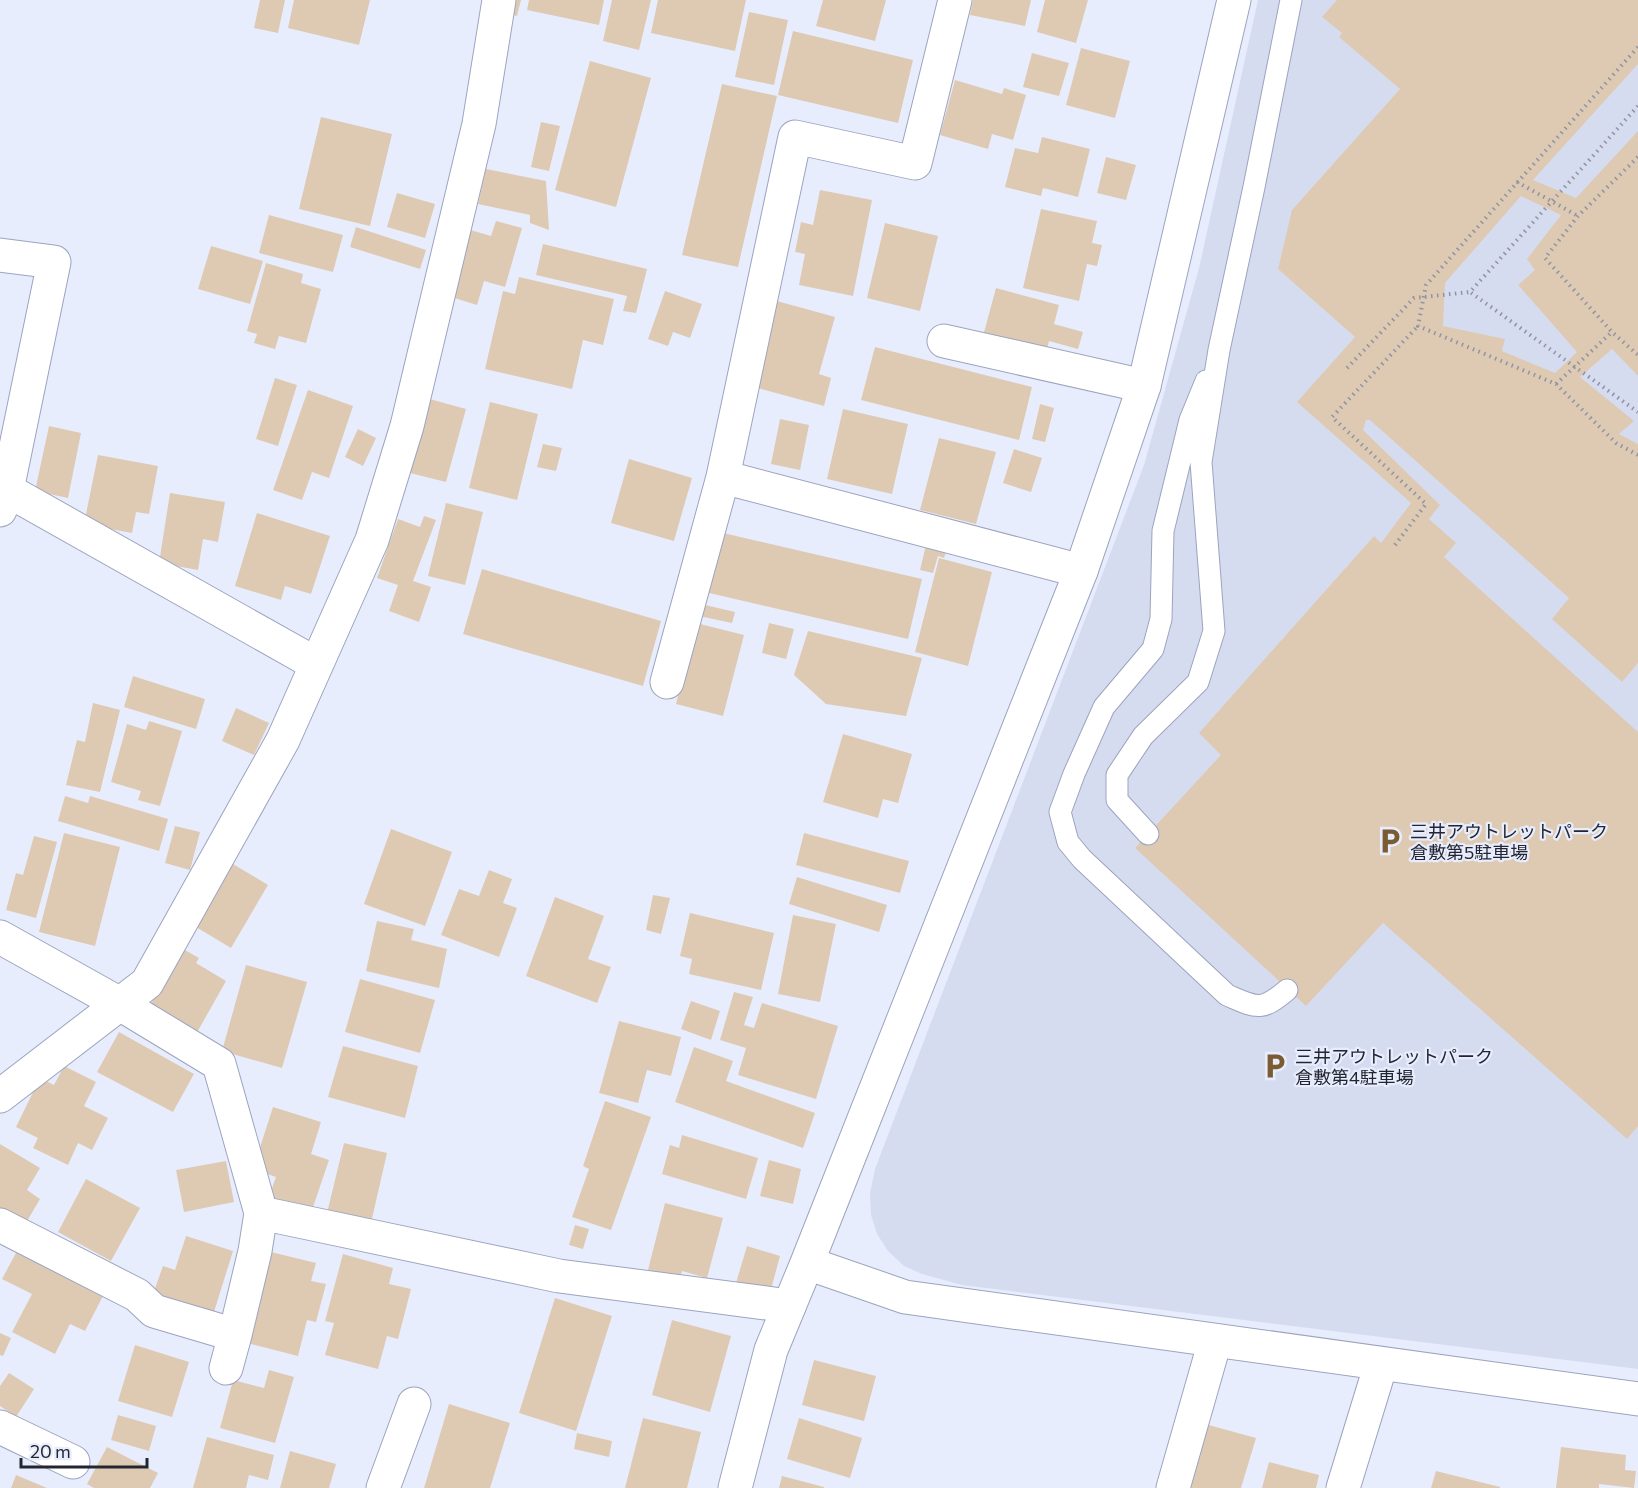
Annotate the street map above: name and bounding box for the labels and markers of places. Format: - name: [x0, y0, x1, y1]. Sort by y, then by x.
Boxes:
- place label: 三井アウトレットパーク 倉敷第5駐車場: [1410, 820, 1608, 863]
- parking icon: 三井アウトレットパーク 倉敷第5駐車場: [1375, 826, 1405, 856]
- place label: 三井アウトレットパーク 倉敷第4駐車場: [1295, 1045, 1493, 1088]
- parking icon: 三井アウトレットパーク 倉敷第4駐車場: [1260, 1051, 1290, 1081]

